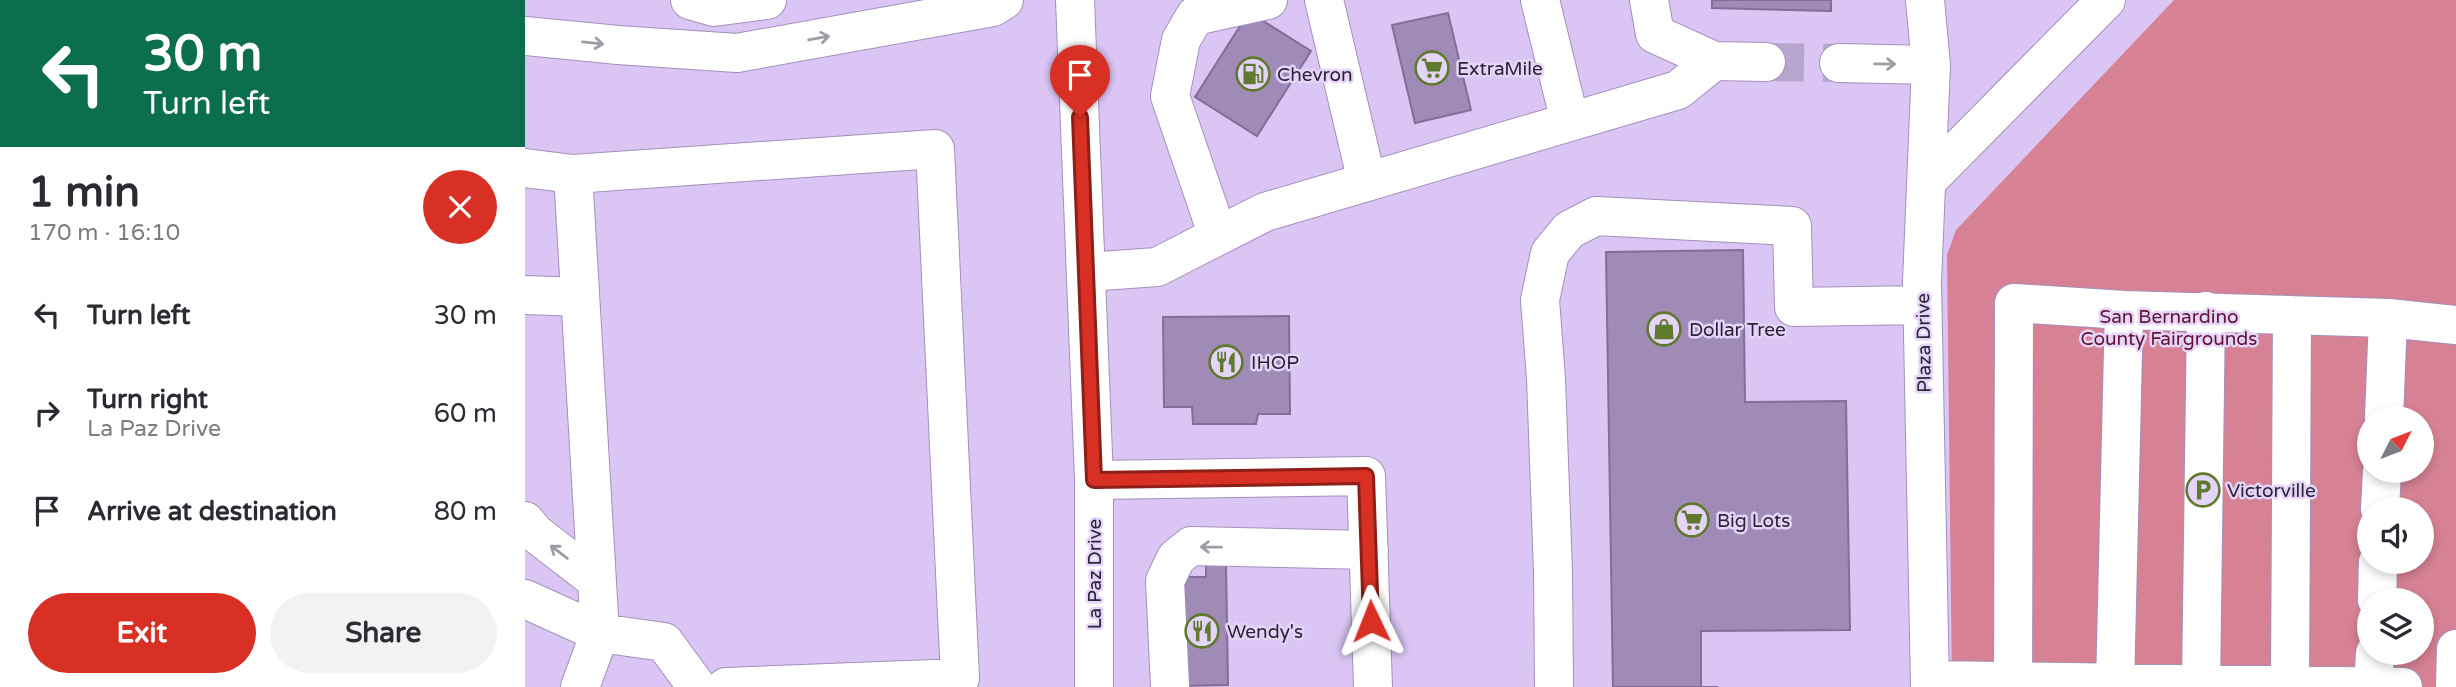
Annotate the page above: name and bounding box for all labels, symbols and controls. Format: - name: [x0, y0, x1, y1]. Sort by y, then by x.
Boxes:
- text: 30 m: [143, 25, 262, 84]
- icon: left: [28, 28, 119, 119]
- one-way arrow: [807, 31, 830, 44]
- one-way arrow: [581, 37, 604, 50]
- pin: [1050, 45, 1110, 117]
- supermarket icon: ExtraMile: [1413, 49, 1451, 87]
- fuel station icon: Chevron: [1234, 55, 1272, 93]
- icon: arrive: [1061, 56, 1099, 94]
- one-way arrow: [1874, 57, 1897, 71]
- place label: ExtraMile: [1457, 58, 1543, 80]
- place label: Chevron: [1277, 64, 1353, 86]
- text: Turn left: [143, 85, 270, 123]
- text: 1 min: [28, 167, 140, 218]
- button: close: [423, 170, 497, 244]
- text: 170 m · 16:10: [28, 219, 180, 247]
- street label: Plaza Drive: [1912, 293, 1936, 393]
- icon: left: [28, 296, 66, 334]
- text: Turn left: [87, 300, 190, 331]
- text: 30 m: [434, 300, 497, 331]
- park label: San Bernardino County Fairgrounds: [2081, 306, 2257, 350]
- shop icon: Dollar Tree: [1645, 310, 1683, 348]
- place label: Dollar Tree: [1689, 319, 1786, 341]
- restaurant icon: IHOP: [1207, 343, 1245, 381]
- place label: IHOP: [1251, 352, 1299, 374]
- text: Turn right: [87, 384, 208, 415]
- icon: right: [28, 394, 66, 432]
- text: 60 m: [434, 398, 497, 429]
- north arrow: [2357, 406, 2434, 483]
- map controls: [2357, 406, 2434, 665]
- text: La Paz Drive: [87, 415, 221, 443]
- parking icon: Victorville: [2184, 471, 2222, 509]
- place label: Victorville: [2227, 480, 2316, 502]
- icon: arrive: [28, 492, 66, 530]
- text: Arrive at destination: [87, 496, 337, 527]
- text: 80 m: [434, 496, 497, 527]
- button: sound: [2357, 497, 2434, 574]
- supermarket icon: Big Lots: [1673, 501, 1711, 539]
- place label: Big Lots: [1717, 510, 1790, 532]
- street label: La Paz Drive: [1084, 519, 1106, 629]
- one-way arrow: [1200, 540, 1223, 554]
- one-way arrow: [551, 544, 569, 559]
- position arrow: [1334, 584, 1408, 658]
- button: layers: [2357, 588, 2434, 665]
- button: Exit: [28, 593, 256, 673]
- button: Share: [270, 593, 497, 673]
- restaurant icon: Wendy's: [1183, 612, 1221, 650]
- place label: Wendy's: [1227, 621, 1303, 643]

